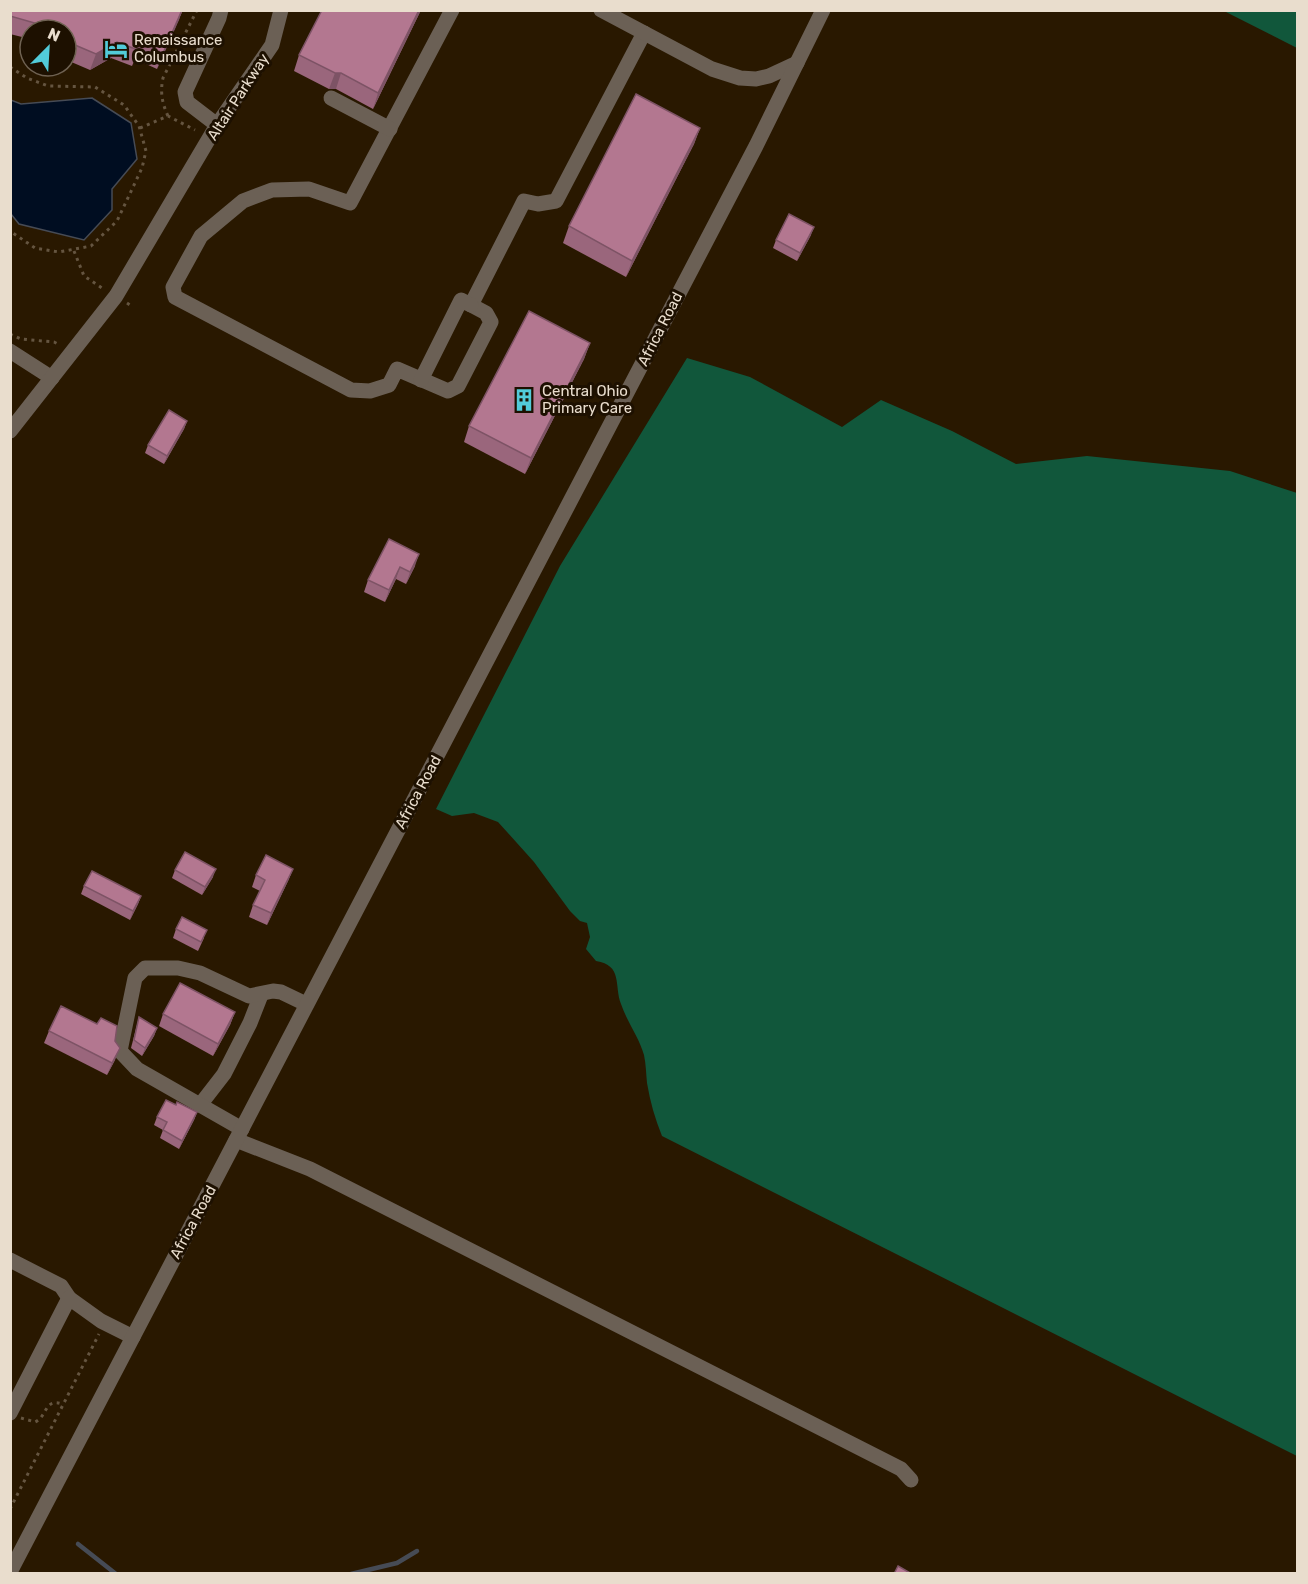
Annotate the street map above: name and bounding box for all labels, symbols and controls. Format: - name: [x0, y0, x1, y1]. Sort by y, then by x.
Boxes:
- north arrow: [18, 18, 78, 78]
- text: N: [45, 24, 63, 46]
- place label: Renaissance Columbus: [134, 31, 222, 66]
- hotel icon: Renaissance Columbus: [103, 36, 129, 62]
- street label: Altair Parkway: [203, 50, 273, 144]
- street label: Africa Road: [634, 289, 686, 369]
- place label: Central Ohio Primary Care: [542, 382, 632, 417]
- building icon: Central Ohio Primary Care: [511, 387, 537, 413]
- street label: Africa Road: [391, 752, 445, 832]
- street label: Africa Road: [166, 1182, 220, 1262]

